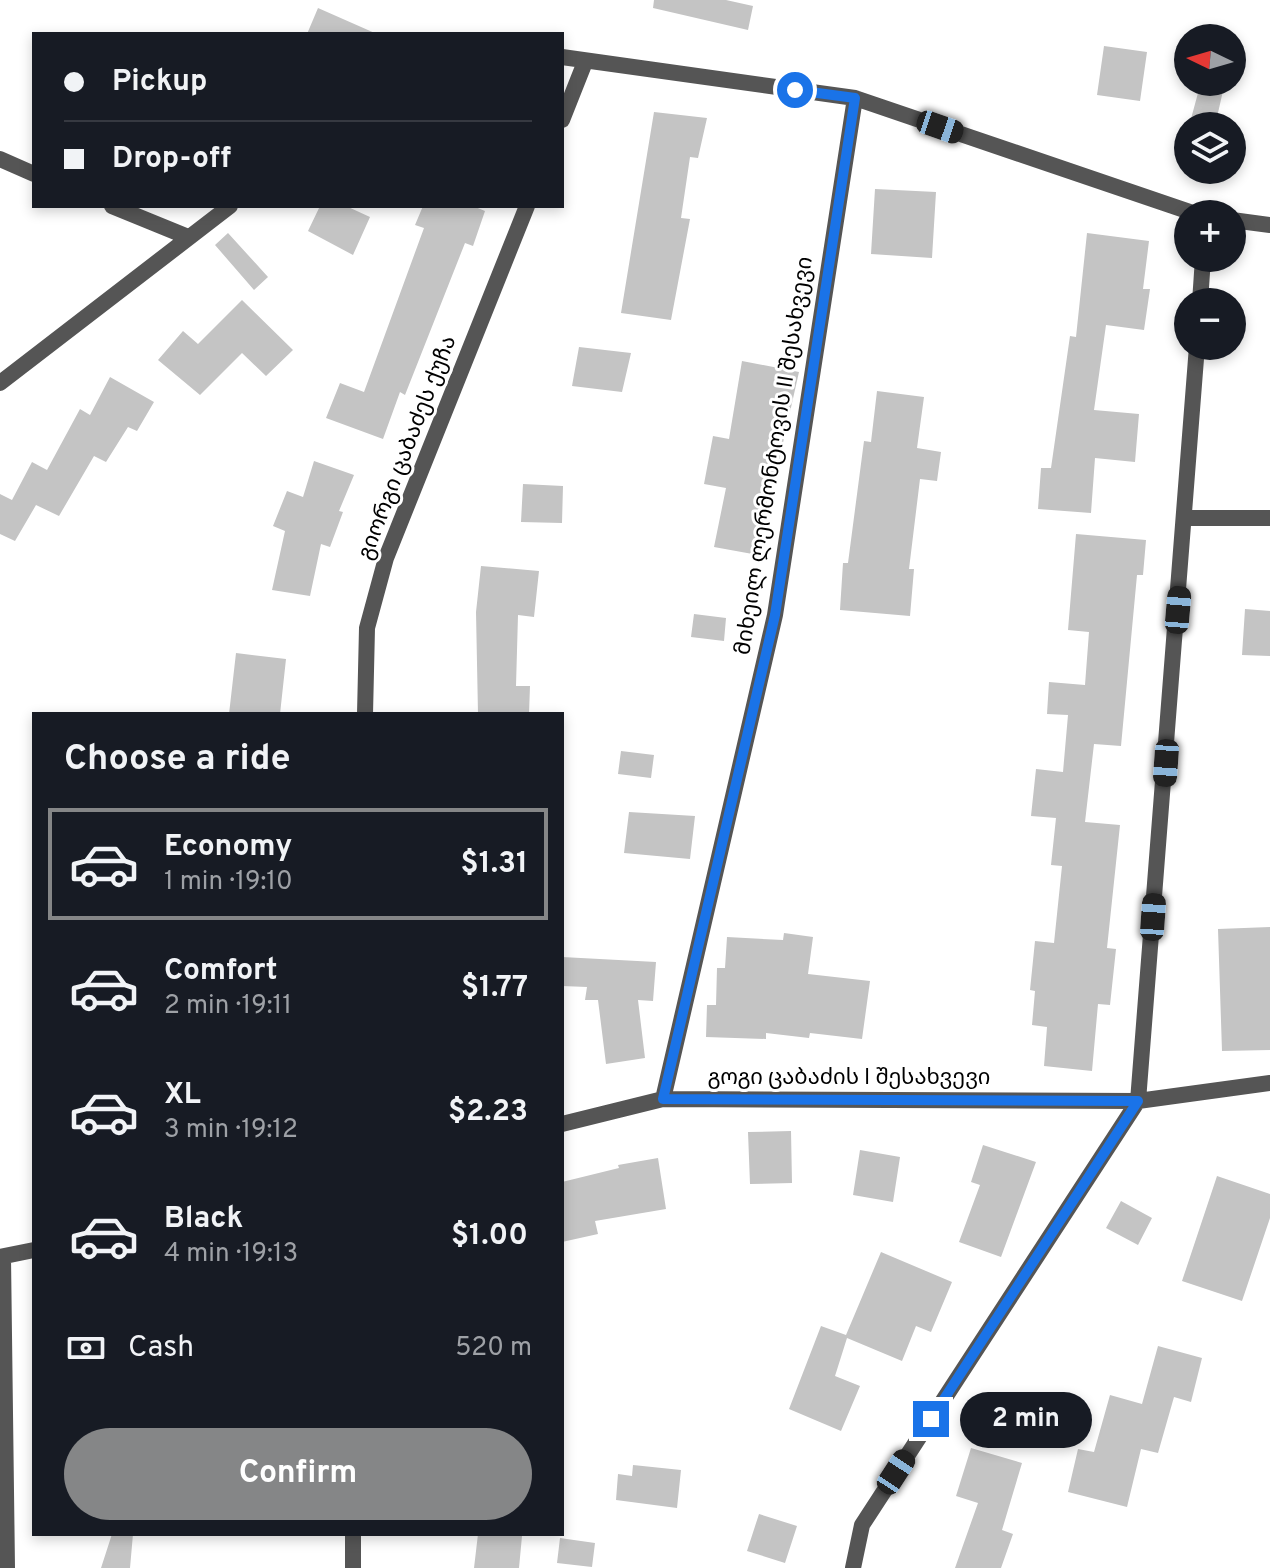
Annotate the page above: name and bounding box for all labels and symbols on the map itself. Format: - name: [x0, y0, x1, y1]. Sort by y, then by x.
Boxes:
- north arrow: [1174, 24, 1246, 96]
- route start: [777, 72, 813, 108]
- car: [913, 108, 967, 146]
- street label: მიხეილ ლერმონტოვის II შესახვევი: [730, 255, 820, 657]
- street label: გიორგი ცაბაძეს ქუჩა: [353, 332, 463, 564]
- car: [1164, 585, 1192, 635]
- car: [1152, 738, 1180, 788]
- car: [1139, 892, 1167, 942]
- street label: გოგი ცაბაძის I შესახვევი: [707, 1065, 991, 1092]
- callout: 2 min: [959, 1391, 1091, 1447]
- route end: [913, 1401, 949, 1437]
- car: [873, 1445, 919, 1499]

